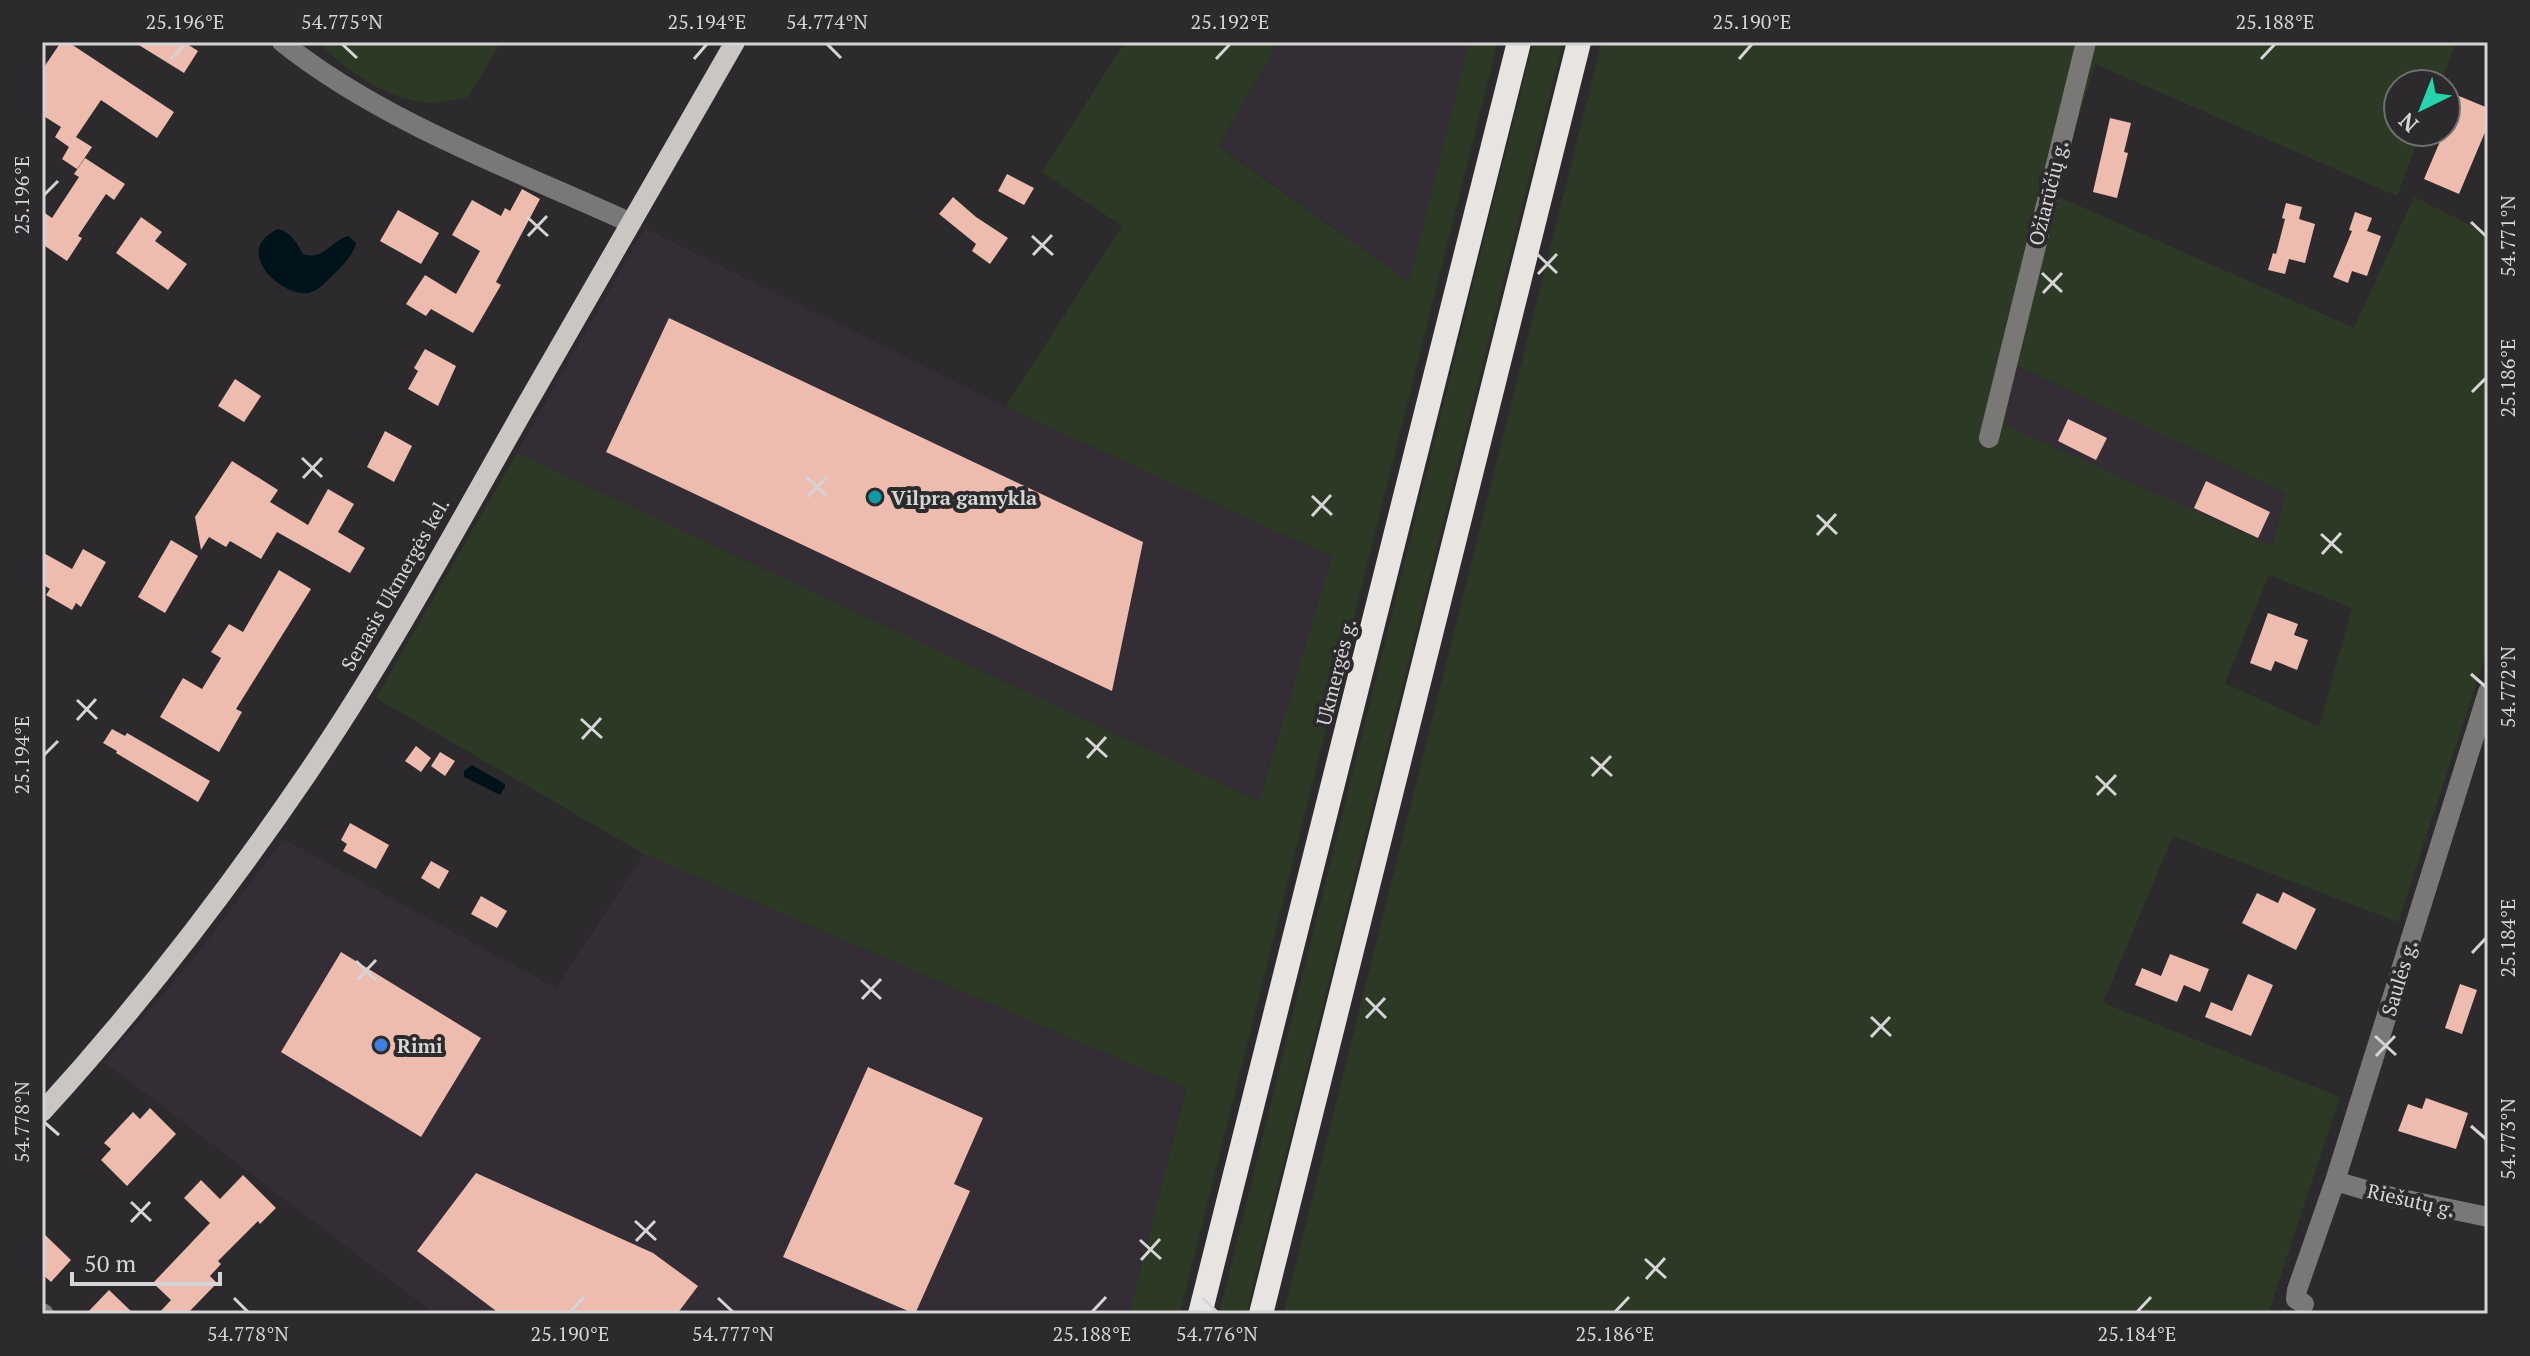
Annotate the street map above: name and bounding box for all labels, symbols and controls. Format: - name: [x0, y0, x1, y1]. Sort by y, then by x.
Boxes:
- text: 25.196°E: [146, 8, 225, 35]
- text: 54.775°N: [301, 8, 383, 35]
- text: 25.194°E: [668, 8, 747, 35]
- text: 54.774°N: [786, 8, 868, 35]
- text: 25.192°E: [1191, 8, 1270, 35]
- text: 25.190°E: [1713, 8, 1792, 35]
- text: 25.188°E: [2236, 8, 2315, 35]
- north arrow: [2382, 68, 2462, 148]
- text: N: [2392, 106, 2424, 139]
- street label: Ožiarūčių g.: [2022, 138, 2074, 248]
- text: 25.196°E: [8, 156, 35, 235]
- text: 54.771°N: [2494, 195, 2521, 277]
- text: 25.186°E: [2494, 339, 2521, 418]
- place label: Vilpra gamykla: [891, 484, 1037, 511]
- marker: Vilpra gamykla: [866, 488, 884, 506]
- street label: Senasis Ukmergės kel.: [334, 493, 456, 675]
- street label: Ukmergės g.: [1310, 616, 1362, 728]
- text: 54.772°N: [2494, 646, 2521, 728]
- text: 25.194°E: [8, 716, 35, 795]
- text: 25.184°E: [2494, 899, 2521, 978]
- street label: Saulės g.: [2375, 937, 2423, 1019]
- place label: Rimi: [397, 1032, 443, 1059]
- marker: Rimi: [372, 1036, 390, 1054]
- text: 54.778°N: [8, 1081, 35, 1163]
- text: 54.773°N: [2494, 1098, 2521, 1180]
- street label: Riešutų g.: [2365, 1177, 2457, 1223]
- scale bar: [72, 1236, 220, 1286]
- text: 50 m: [84, 1247, 136, 1279]
- text: 54.778°N: [207, 1320, 289, 1347]
- text: 25.190°E: [531, 1320, 610, 1347]
- text: 54.777°N: [692, 1320, 774, 1347]
- text: 25.188°E: [1053, 1320, 1132, 1347]
- text: 54.776°N: [1176, 1320, 1258, 1347]
- text: 25.186°E: [1576, 1320, 1655, 1347]
- text: 25.184°E: [2098, 1320, 2177, 1347]

